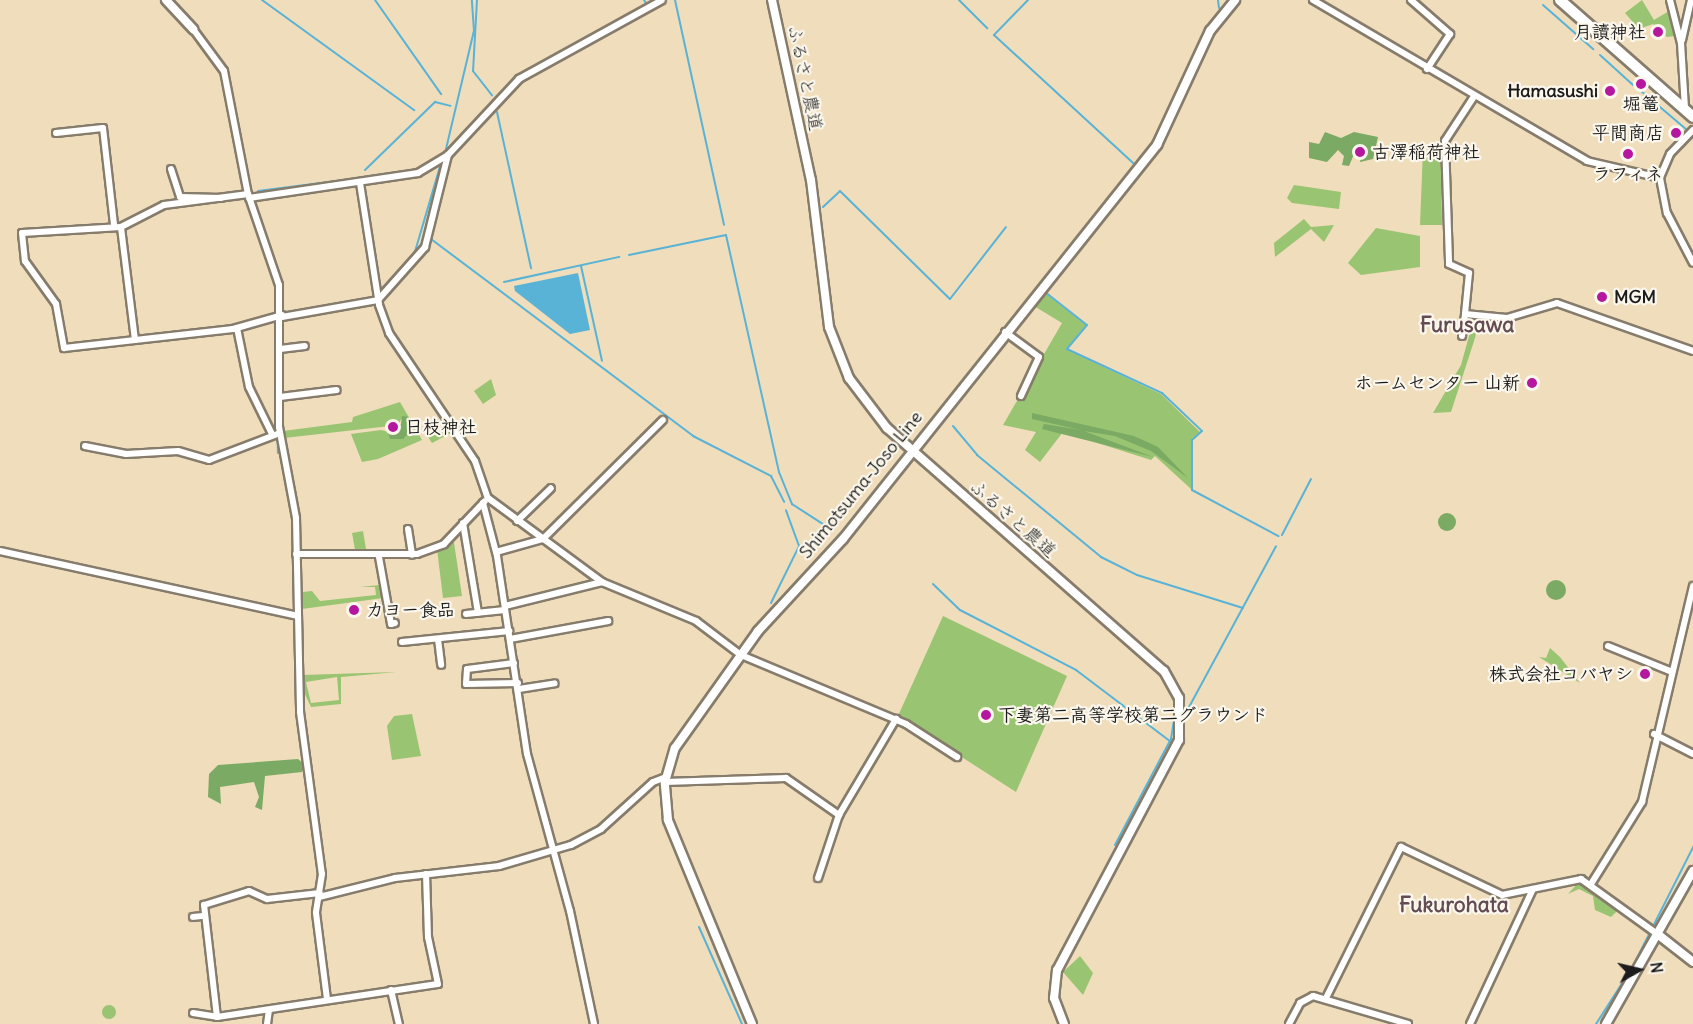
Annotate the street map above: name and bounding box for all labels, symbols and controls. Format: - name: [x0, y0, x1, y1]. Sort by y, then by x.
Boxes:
- place label: 月讀神社: [1574, 21, 1646, 43]
- street label: ふるさと農道: [783, 23, 827, 133]
- marker: 月讀神社: [1651, 25, 1665, 39]
- marker: 堀篭: [1634, 77, 1648, 91]
- place label: Hamasushi: [1507, 80, 1598, 102]
- marker: Hamasushi: [1603, 84, 1617, 98]
- place label: 堀篭: [1623, 93, 1659, 115]
- place label: 平間商店: [1592, 122, 1664, 144]
- marker: 平間商店: [1669, 126, 1683, 140]
- place label: 古澤稲荷神社: [1372, 141, 1480, 163]
- marker: 古澤稲荷神社: [1353, 145, 1367, 159]
- marker: ラフィネ: [1621, 147, 1635, 161]
- place label: ラフィネ: [1592, 163, 1664, 185]
- place label: MGM: [1614, 286, 1656, 308]
- marker: MGM: [1595, 290, 1609, 304]
- district label: Furusawa: [1420, 312, 1514, 338]
- place label: ホームセンター 山新: [1354, 372, 1520, 394]
- marker: ホームセンター 山新: [1525, 376, 1539, 390]
- street label: Shimotsuma-Joso Line: [795, 407, 927, 563]
- place label: 日枝神社: [405, 416, 477, 438]
- marker: 日枝神社: [386, 420, 400, 434]
- street label: ふるさと農道: [965, 475, 1061, 563]
- place label: カヨー食品: [366, 599, 455, 621]
- marker: カヨー食品: [347, 603, 361, 617]
- place label: 株式会社コバヤシ: [1489, 663, 1633, 685]
- marker: 株式会社コバヤシ: [1638, 667, 1652, 681]
- place label: 下妻第二高等学校第二グラウンド: [998, 704, 1268, 726]
- marker: 下妻第二高等学校第二グラウンド: [979, 708, 993, 722]
- district label: Fukurohata: [1399, 892, 1509, 918]
- north arrow: [1609, 940, 1669, 1000]
- text: N: [1646, 961, 1667, 974]

